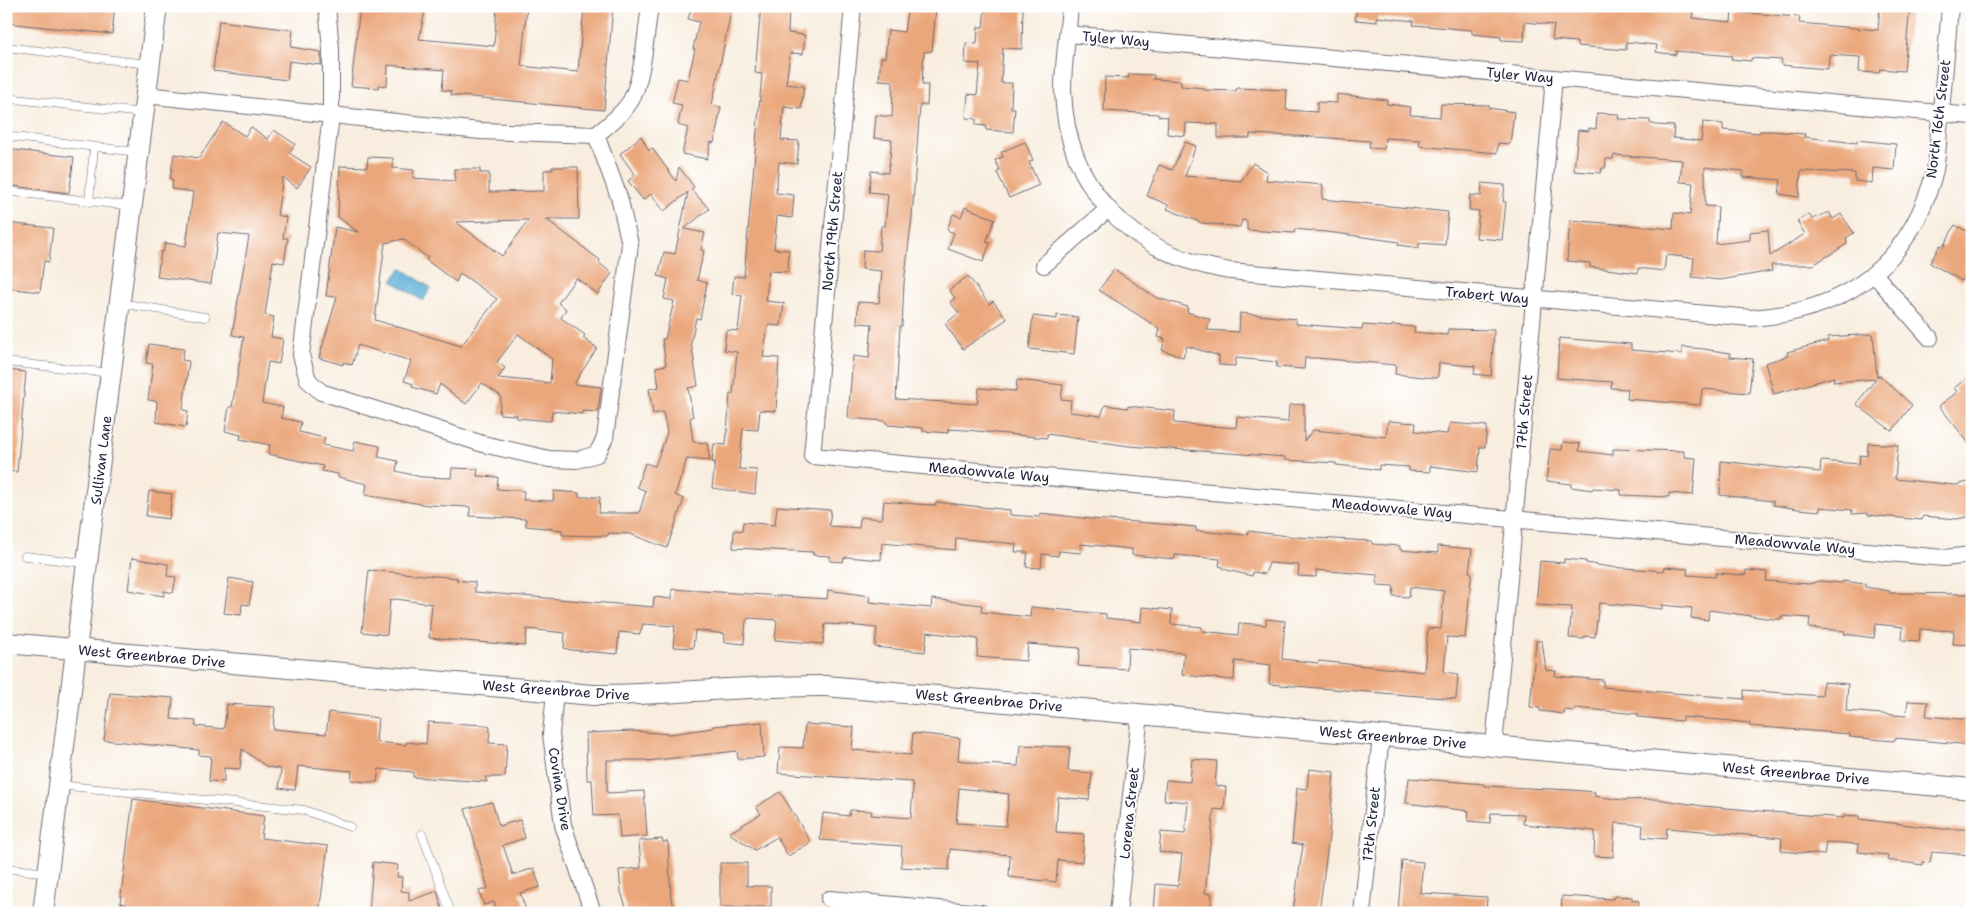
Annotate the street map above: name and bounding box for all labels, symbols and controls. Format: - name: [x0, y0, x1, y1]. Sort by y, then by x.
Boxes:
- street label: Tyler Way: [1081, 27, 1151, 51]
- street label: North 16th Street: [1922, 58, 1954, 180]
- street label: Tyler Way: [1485, 63, 1555, 87]
- street label: North 19th Street: [818, 170, 846, 292]
- street label: Trabert Way: [1444, 282, 1530, 308]
- street label: 17th Street: [1512, 374, 1536, 450]
- street label: Sullivan Lane: [87, 414, 115, 506]
- street label: Meadowvale Way: [928, 458, 1050, 486]
- street label: Meadowvale Way: [1331, 494, 1453, 522]
- street label: Meadowvale Way: [1734, 530, 1856, 558]
- street label: West Greenbrae Drive: [77, 641, 227, 671]
- street label: West Greenbrae Drive: [481, 676, 631, 704]
- street label: West Greenbrae Drive: [914, 685, 1064, 715]
- street label: West Greenbrae Drive: [1318, 722, 1468, 752]
- street label: Covina Drive: [545, 746, 575, 832]
- street label: West Greenbrae Drive: [1721, 758, 1871, 788]
- street label: Lorena Street: [1115, 766, 1143, 860]
- street label: 17th Street: [1358, 786, 1384, 862]

